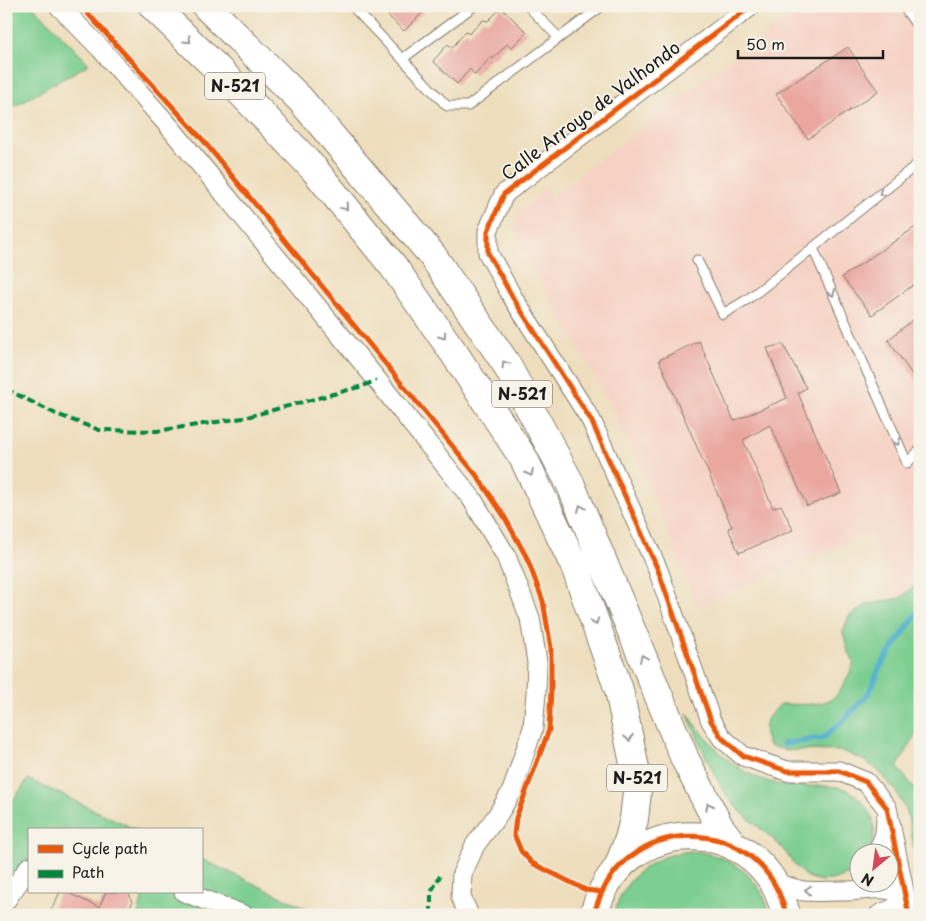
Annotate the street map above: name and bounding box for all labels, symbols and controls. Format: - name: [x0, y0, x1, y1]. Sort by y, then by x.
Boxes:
- scale bar: [738, 28, 884, 60]
- text: 50 m: [746, 32, 785, 55]
- street label: Calle Arroyo de Valhondo: [495, 33, 685, 186]
- one-way arrow: [182, 34, 191, 43]
- road number: N-521: [205, 72, 265, 100]
- one-way arrow: [879, 187, 888, 195]
- one-way arrow: [339, 201, 347, 210]
- one-way arrow: [825, 288, 836, 297]
- one-way arrow: [437, 331, 446, 340]
- one-way arrow: [502, 360, 512, 369]
- road number: N-521: [492, 380, 552, 408]
- one-way arrow: [891, 437, 902, 446]
- one-way arrow: [524, 468, 535, 477]
- one-way arrow: [576, 504, 587, 513]
- one-way arrow: [589, 617, 599, 626]
- one-way arrow: [639, 654, 649, 663]
- one-way arrow: [623, 733, 633, 742]
- road number: N-521: [607, 764, 667, 791]
- one-way arrow: [705, 802, 715, 811]
- legend: [28, 828, 202, 894]
- text: Cycle path: [72, 836, 148, 859]
- north arrow: [848, 844, 898, 894]
- text: Path: [72, 860, 104, 883]
- text: N: [858, 868, 877, 892]
- one-way arrow: [803, 885, 811, 896]

